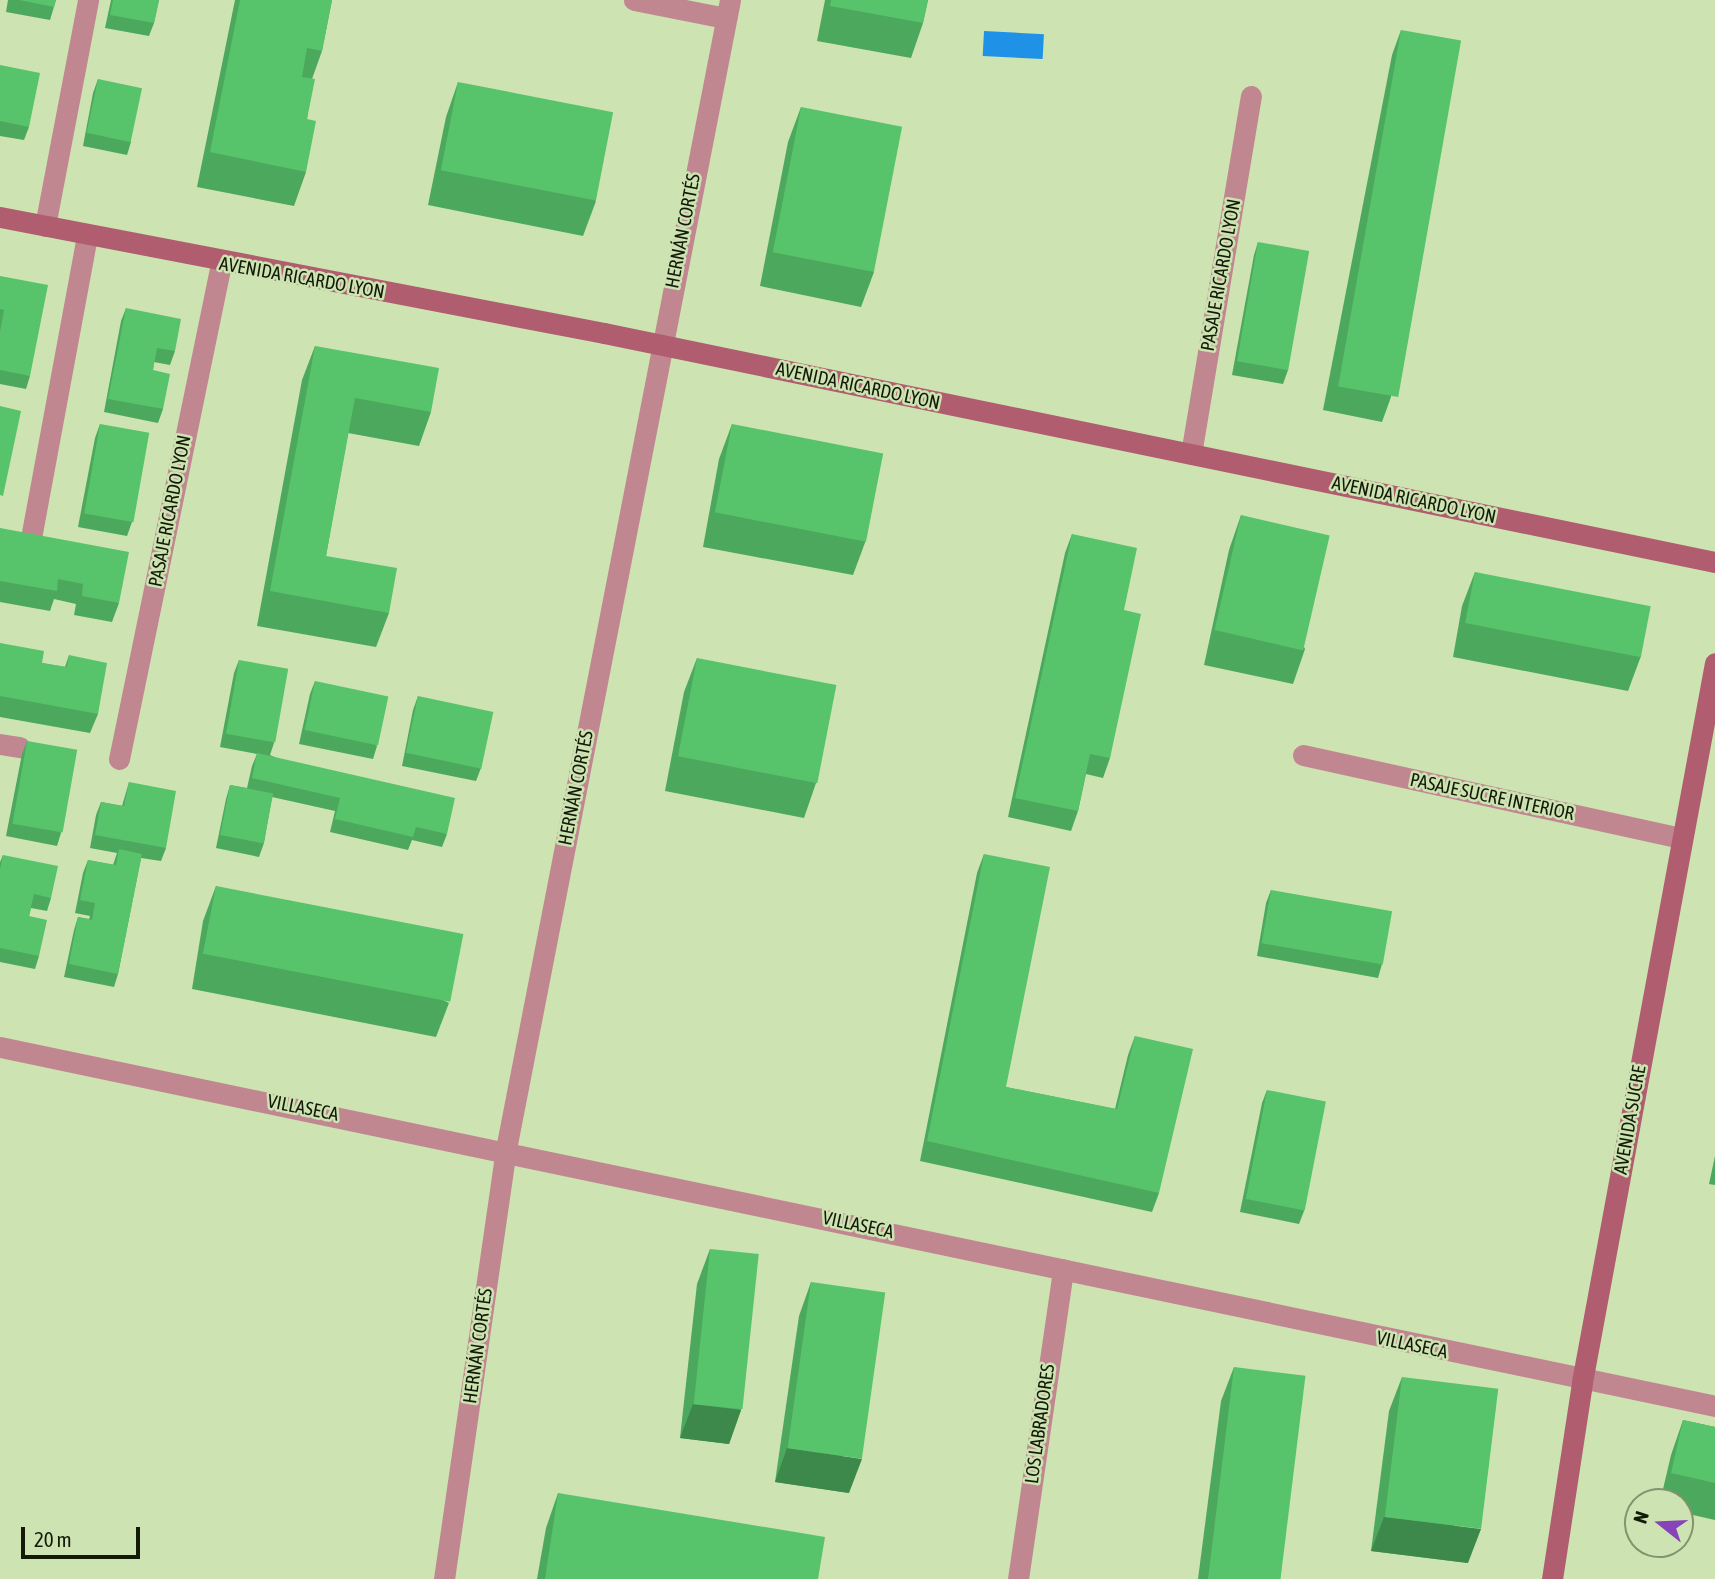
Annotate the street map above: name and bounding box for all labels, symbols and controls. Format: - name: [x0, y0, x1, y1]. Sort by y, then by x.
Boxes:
- street label: HERNÁN CORTÉS: [661, 172, 705, 290]
- street label: PASAJE RICARDO LYON: [1196, 197, 1246, 353]
- street label: AVENIDA RICARDO LYON: [218, 252, 386, 304]
- street label: AVENIDA RICARDO LYON: [774, 357, 942, 415]
- street label: PASAJE RICARDO LYON: [144, 433, 196, 589]
- street label: AVENIDA RICARDO LYON: [1330, 471, 1498, 529]
- street label: HERNÁN CORTÉS: [554, 729, 598, 847]
- street label: PASAJE SUCRE INTERIOR: [1408, 768, 1576, 826]
- street label: AVENIDA SUCRE: [1609, 1064, 1651, 1176]
- street label: VILLASECA: [265, 1090, 341, 1126]
- street label: VILLASECA: [820, 1206, 896, 1244]
- street label: HERNÁN CORTÉS: [459, 1287, 497, 1405]
- street label: VILLASECA: [1374, 1326, 1450, 1364]
- street label: LOS LABRADORES: [1020, 1363, 1060, 1485]
- north arrow: [1624, 1488, 1694, 1558]
- text: N: [1629, 1508, 1653, 1526]
- scale bar: [24, 1512, 144, 1556]
- text: 20 m: [34, 1527, 72, 1551]

